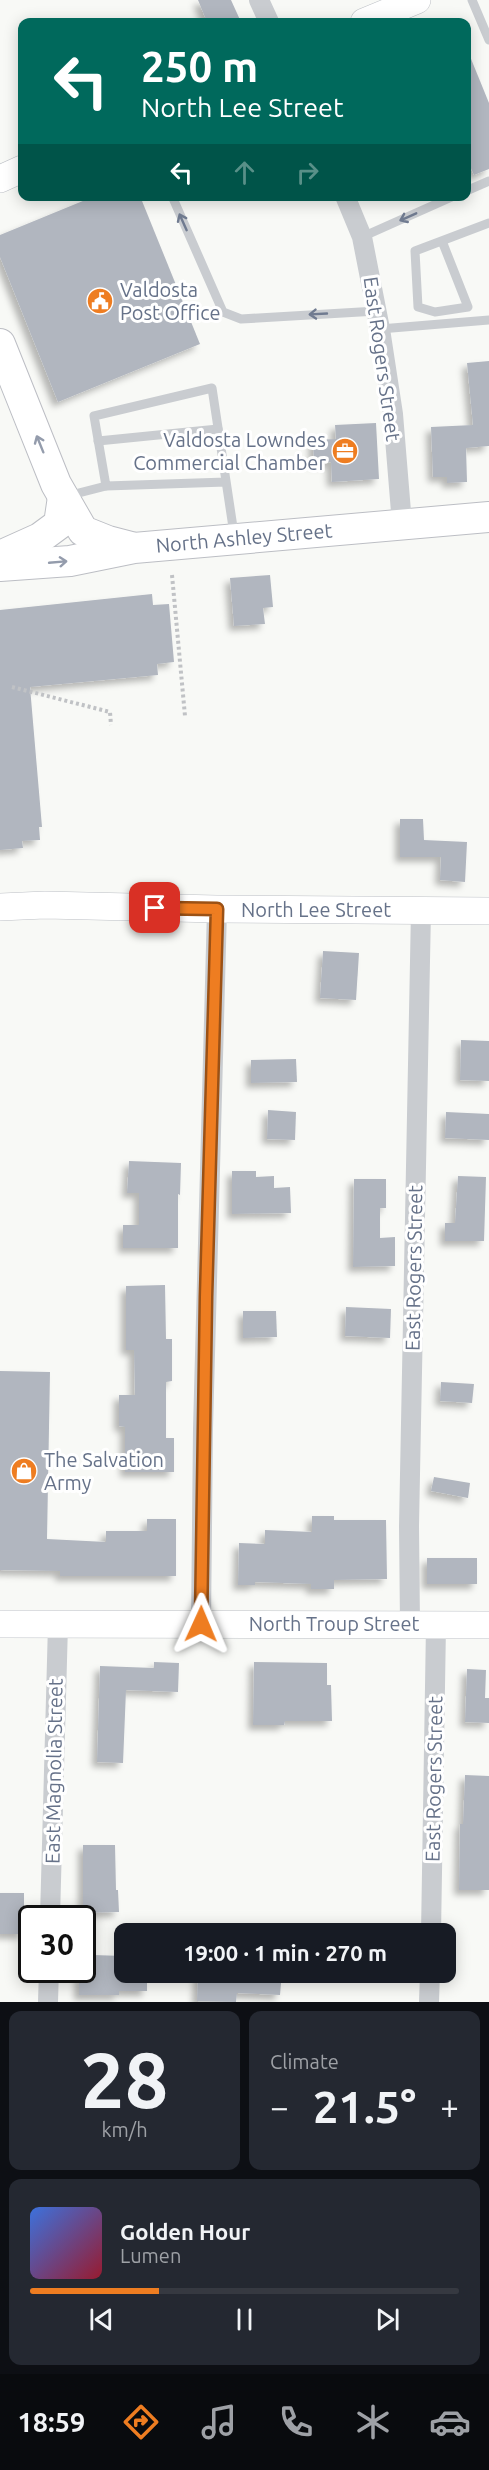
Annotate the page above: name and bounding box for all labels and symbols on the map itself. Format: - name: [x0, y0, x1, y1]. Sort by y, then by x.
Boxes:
- one-way arrow: [399, 212, 417, 223]
- one-way arrow: [177, 214, 189, 232]
- street label: East Rogers Street: [360, 275, 405, 443]
- place label: Valdosta Post Office: [120, 278, 220, 324]
- public building icon: Valdosta Post Office: [85, 286, 115, 316]
- one-way arrow: [309, 309, 329, 320]
- place label: Valdosta Lowndes Commercial Chamber: [133, 428, 326, 474]
- one-way arrow: [34, 435, 45, 453]
- office icon: Valdosta Lowndes Commercial Chamber: [330, 436, 360, 466]
- street label: North Ashley Street: [155, 518, 333, 557]
- one-way arrow: [48, 556, 68, 567]
- pin: [129, 882, 180, 933]
- street label: North Lee Street: [241, 898, 391, 921]
- street label: East Rogers Street: [401, 1185, 426, 1351]
- place label: The Salvation Army: [44, 1448, 164, 1494]
- shop icon: The Salvation Army: [9, 1456, 39, 1486]
- position arrow: [169, 1592, 233, 1656]
- street label: North Troup Street: [249, 1612, 419, 1635]
- street label: East Magnolia Street: [40, 1678, 67, 1864]
- street label: East Rogers Street: [421, 1696, 446, 1862]
- speed limit sign: 30: [18, 1905, 96, 1983]

